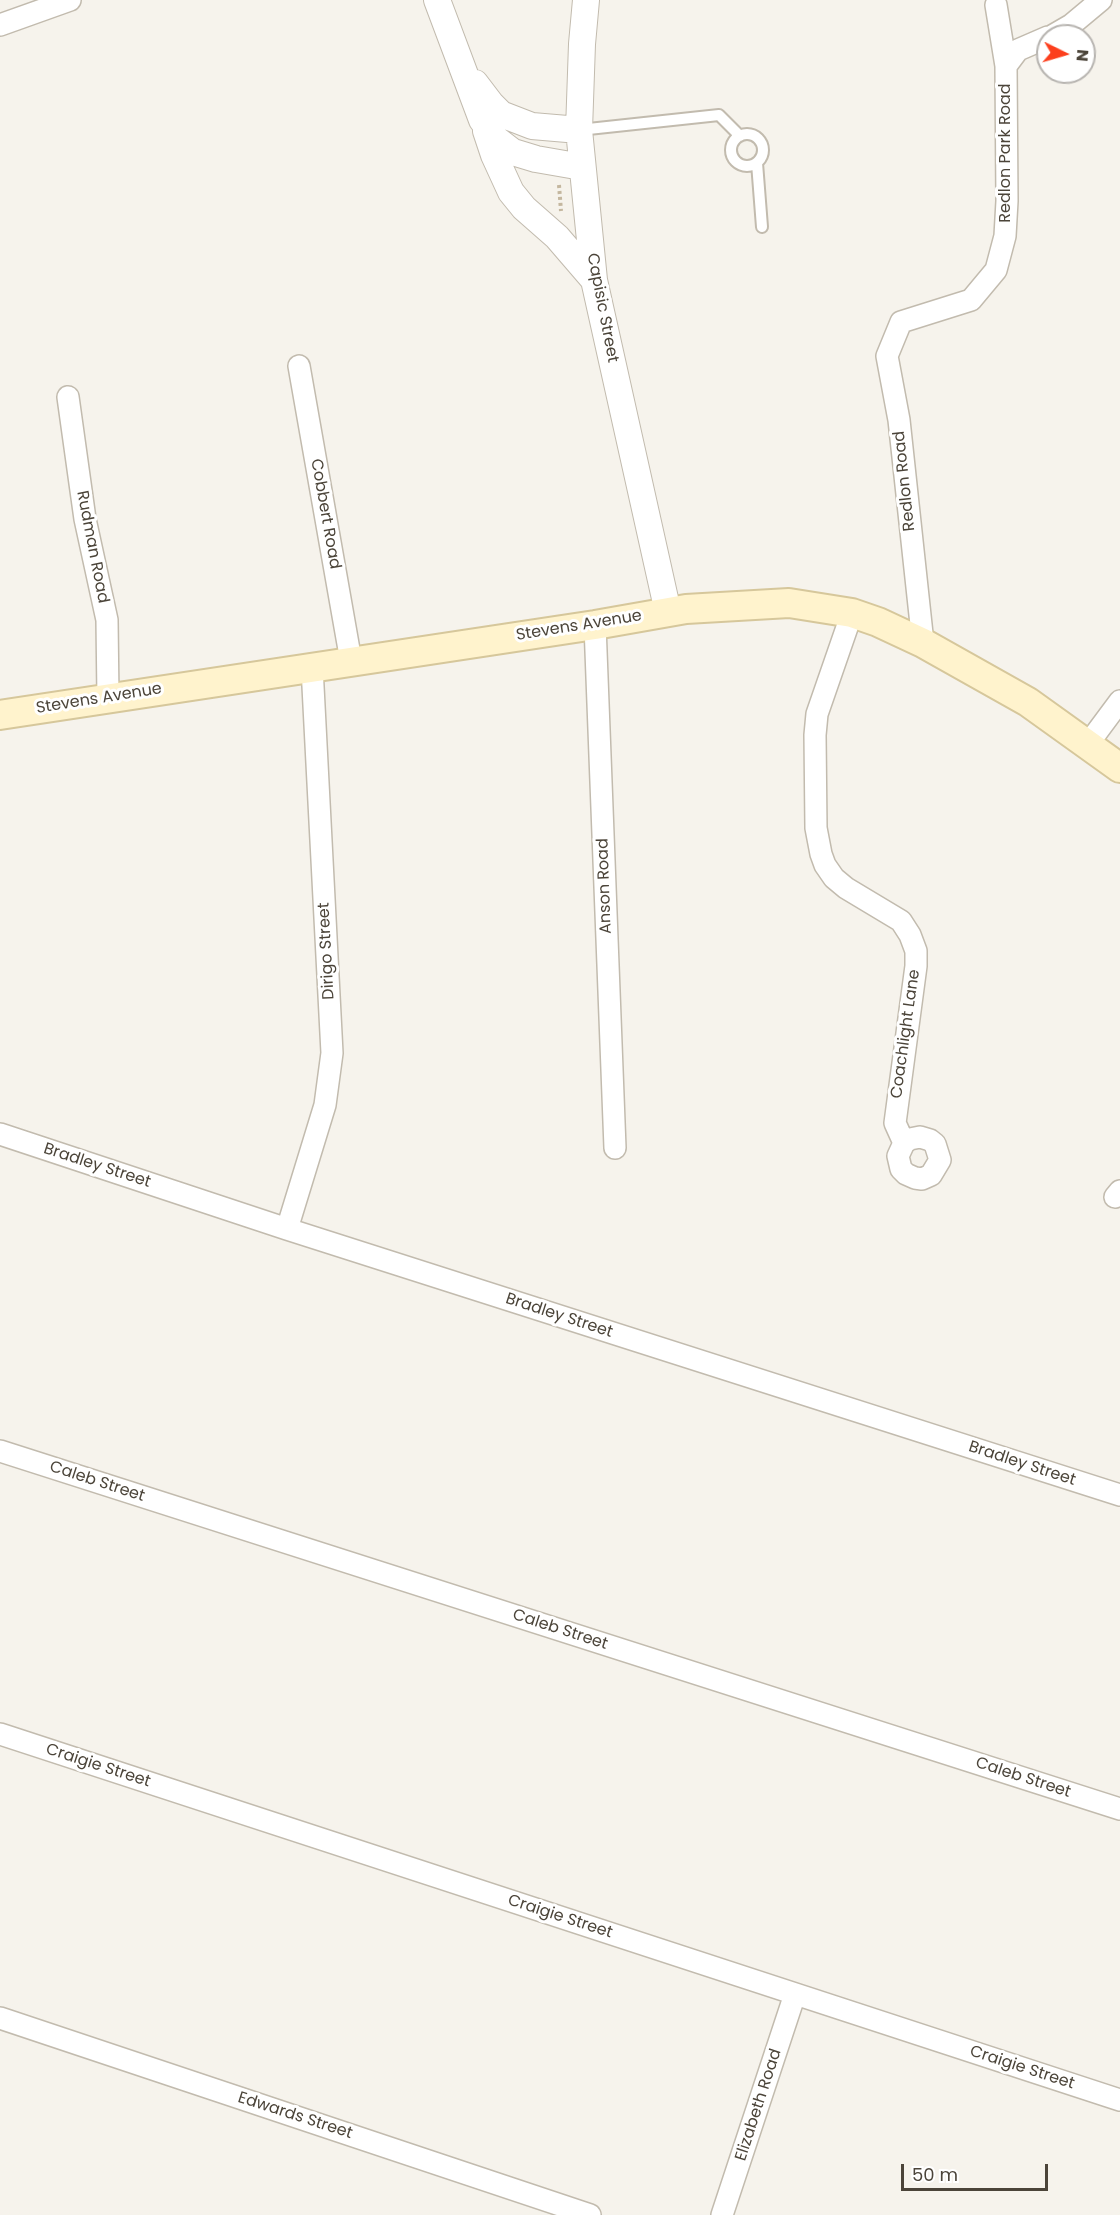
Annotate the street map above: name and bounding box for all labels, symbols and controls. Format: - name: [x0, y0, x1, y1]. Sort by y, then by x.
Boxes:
- north arrow: [1036, 24, 1096, 84]
- text: N: [1070, 48, 1094, 62]
- street label: Redlon Park Road: [996, 83, 1016, 223]
- street label: Capisic Street: [582, 252, 622, 364]
- street label: Redlon Road: [890, 430, 920, 532]
- street label: Cobbert Road: [306, 457, 344, 571]
- street label: Rudman Road: [72, 489, 112, 605]
- street label: Stevens Avenue: [515, 607, 643, 645]
- street label: Stevens Avenue: [35, 680, 163, 718]
- street label: Anson Road: [594, 838, 616, 934]
- street label: Dirigo Street: [315, 902, 339, 1000]
- street label: Coachlight Lane: [887, 968, 925, 1100]
- street label: Bradley Street: [41, 1140, 153, 1192]
- street label: Bradley Street: [503, 1290, 615, 1342]
- street label: Bradley Street: [966, 1438, 1078, 1490]
- street label: Caleb Street: [47, 1458, 147, 1506]
- street label: Caleb Street: [510, 1606, 610, 1654]
- street label: Craigie Street: [43, 1740, 153, 1792]
- street label: Caleb Street: [973, 1754, 1073, 1802]
- street label: Craigie Street: [505, 1891, 615, 1943]
- street label: Craigie Street: [967, 2042, 1077, 2094]
- street label: Elizabeth Road: [732, 2046, 786, 2164]
- street label: Edwards Street: [235, 2088, 355, 2144]
- scale bar: [904, 2152, 1051, 2190]
- text: 50 m: [912, 2162, 958, 2187]

